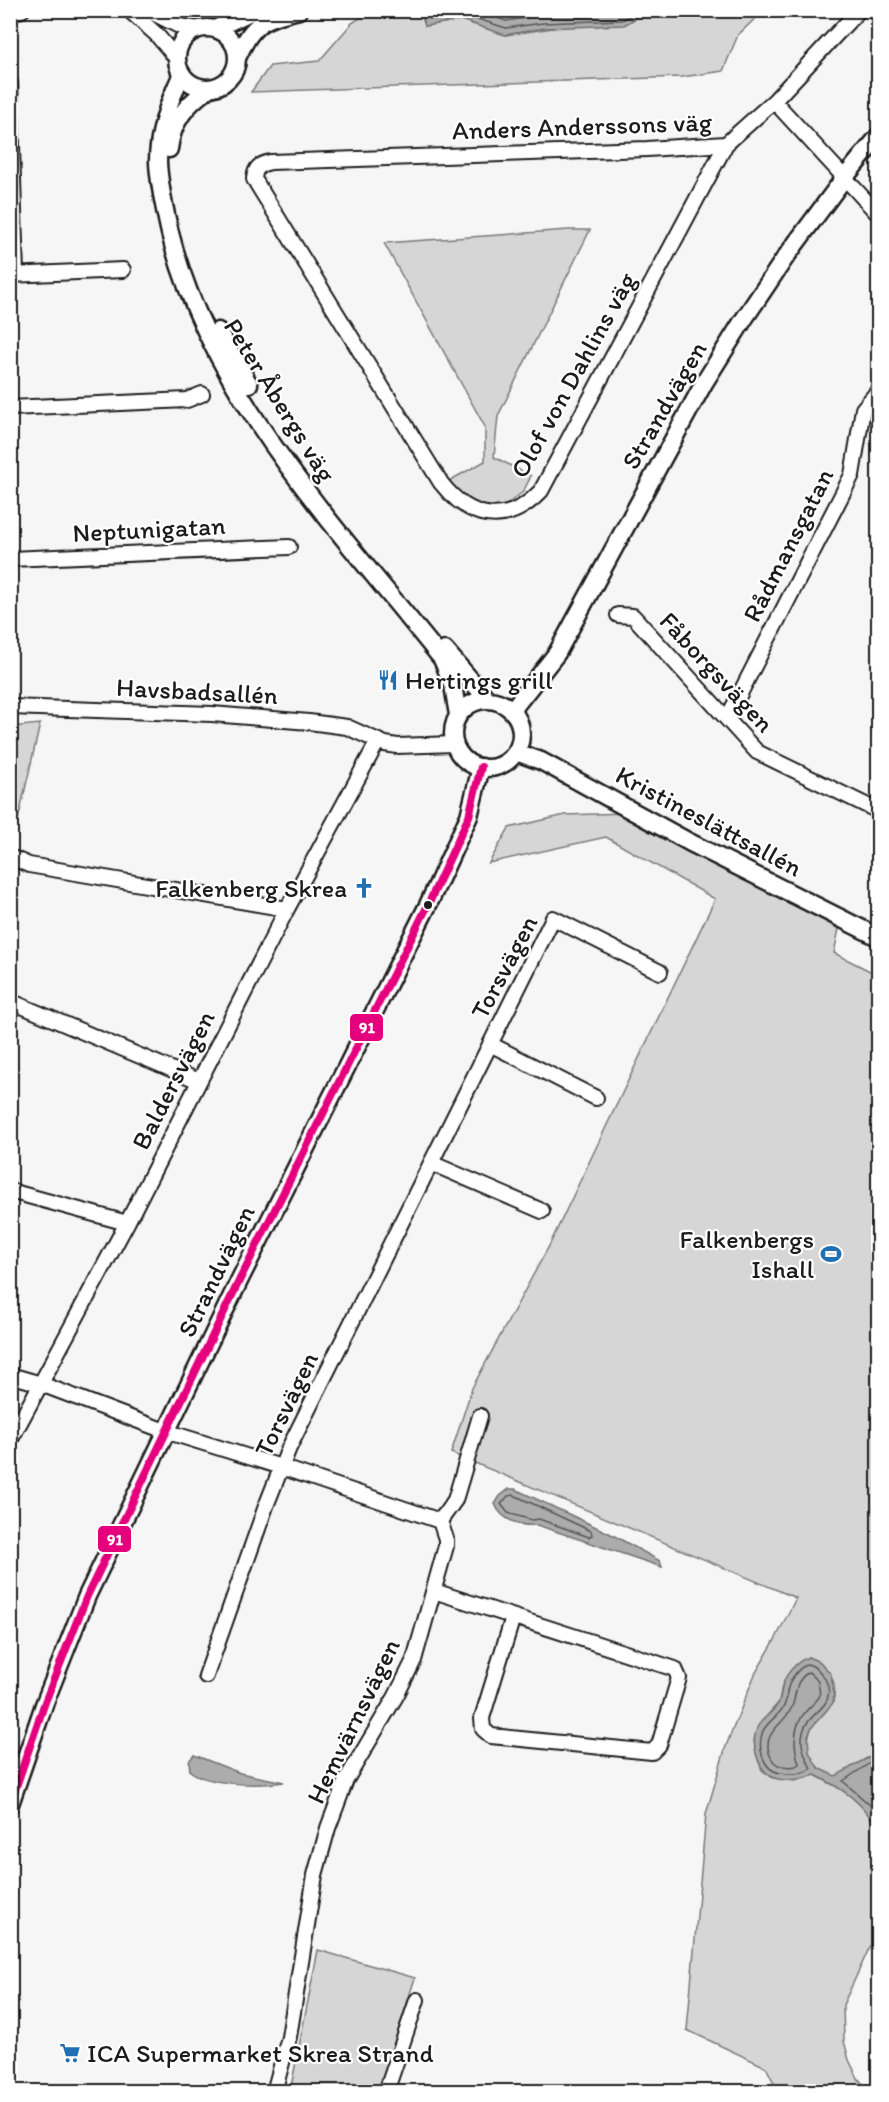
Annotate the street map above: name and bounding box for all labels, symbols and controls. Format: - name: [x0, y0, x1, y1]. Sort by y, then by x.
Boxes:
- street label: Anders Anderssons väg: [451, 105, 713, 147]
- street label: Olof von Dahlins väg: [503, 266, 643, 483]
- street label: Peter Åbergs väg: [217, 312, 343, 488]
- street label: Strandvägen: [614, 335, 714, 475]
- street label: Rådmansgatan: [736, 462, 841, 627]
- street label: Neptunigatan: [72, 509, 227, 549]
- street label: Fåborgsvägen: [653, 605, 781, 739]
- place label: Hertings grill: [405, 664, 553, 696]
- restaurant icon: Hertings grill: [376, 668, 400, 692]
- street label: Havsbadsallén: [115, 671, 279, 711]
- street label: Kristineslättsallén: [610, 758, 808, 884]
- place label: Falkenberg Skrea: [155, 872, 347, 904]
- church icon: Falkenberg Skrea: [352, 876, 376, 900]
- unlabelled marker: [422, 899, 434, 911]
- street label: Torsvägen: [463, 910, 545, 1024]
- street label: Baldersvägen: [124, 1005, 222, 1155]
- line badge: 91: [349, 1013, 384, 1042]
- text: 91: [359, 1018, 375, 1037]
- street label: Strandvägen: [170, 1200, 262, 1342]
- place label: Falkenbergs Ishall: [680, 1223, 814, 1285]
- sports icon: Falkenbergs Ishall: [819, 1242, 843, 1266]
- street label: Torsvägen: [247, 1346, 325, 1462]
- line badge: 91: [97, 1525, 132, 1553]
- text: 91: [107, 1530, 123, 1549]
- street label: Hemvärnsvägen: [299, 1633, 407, 1809]
- place label: ICA Supermarket Skrea Strand: [87, 2037, 434, 2069]
- supermarket icon: ICA Supermarket Skrea Strand: [58, 2041, 82, 2065]

